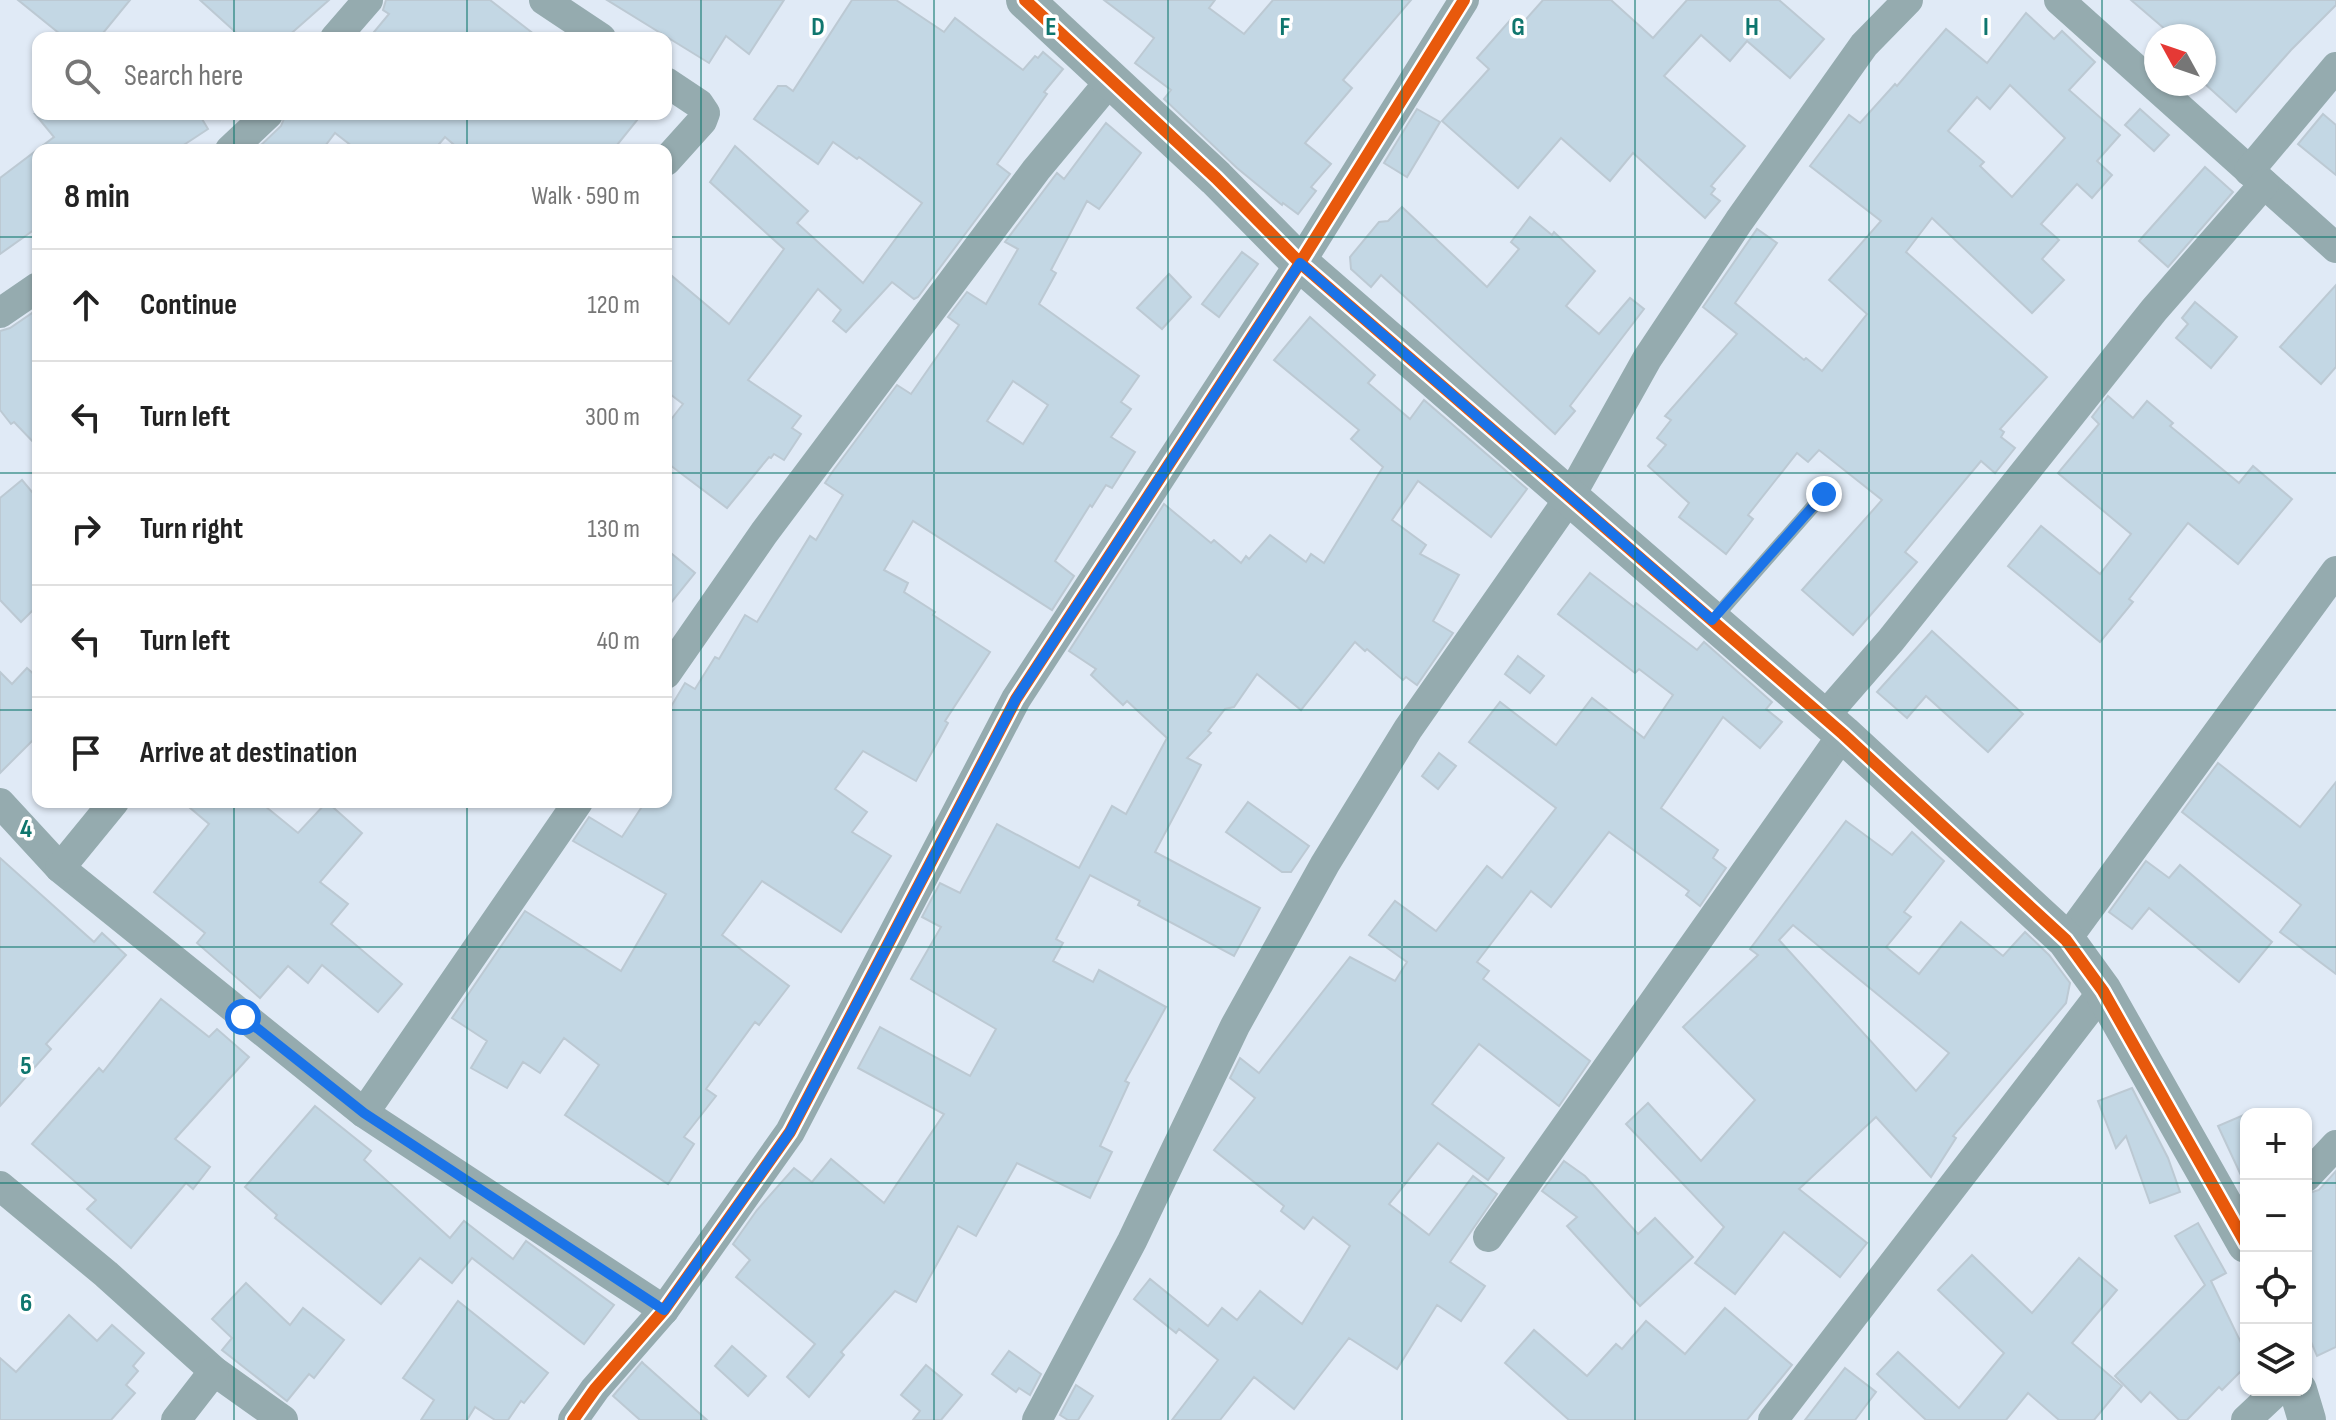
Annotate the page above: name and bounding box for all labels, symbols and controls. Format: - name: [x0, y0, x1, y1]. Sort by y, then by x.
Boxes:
- text: D: [811, 12, 825, 43]
- text: E: [1045, 12, 1057, 43]
- text: F: [1280, 12, 1291, 43]
- text: G: [1511, 12, 1525, 43]
- text: H: [1745, 12, 1759, 43]
- text: I: [1983, 12, 1989, 43]
- north arrow: [2144, 24, 2216, 96]
- search box: [32, 32, 672, 120]
- icon: search: [60, 54, 104, 98]
- text: Search here: [124, 58, 243, 94]
- text: 8 min: [64, 176, 130, 217]
- text: Walk · 590 m: [531, 181, 640, 212]
- icon: ahead: [64, 283, 108, 327]
- text: Continue: [140, 287, 237, 323]
- text: 120 m: [587, 290, 640, 321]
- icon: left: [64, 395, 108, 439]
- text: Turn left: [140, 399, 230, 435]
- text: 300 m: [585, 402, 640, 433]
- route end: [1806, 476, 1842, 512]
- icon: right: [64, 507, 108, 551]
- text: Turn right: [140, 511, 243, 547]
- text: 130 m: [588, 514, 640, 545]
- icon: left: [64, 619, 108, 663]
- text: Turn left: [140, 623, 230, 659]
- text: 40 m: [597, 626, 640, 657]
- icon: arrive: [64, 731, 108, 775]
- text: Arrive at destination: [140, 735, 357, 771]
- text: 4: [20, 814, 32, 845]
- route start: [225, 999, 261, 1035]
- text: 5: [20, 1051, 32, 1082]
- map controls: [2240, 1108, 2312, 1396]
- button: +: [2240, 1108, 2312, 1180]
- button: −: [2240, 1180, 2312, 1252]
- button: locate: [2240, 1252, 2312, 1324]
- text: 6: [20, 1288, 32, 1319]
- button: layers: [2240, 1324, 2312, 1396]

